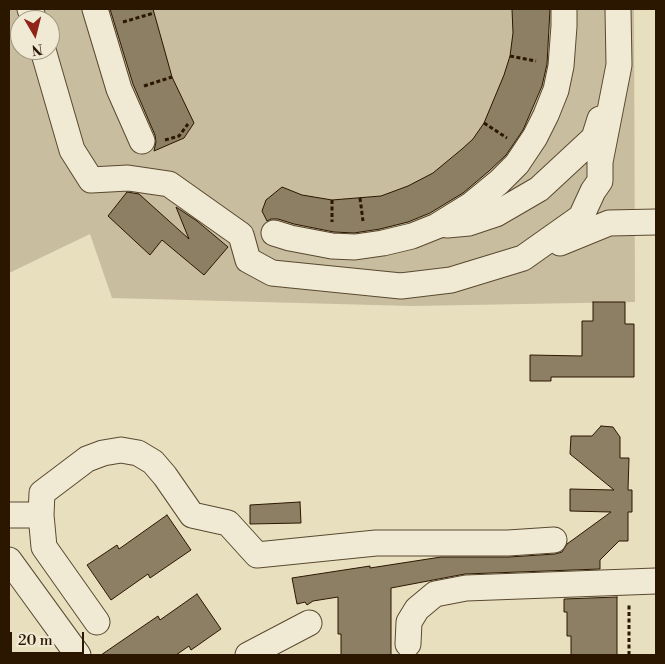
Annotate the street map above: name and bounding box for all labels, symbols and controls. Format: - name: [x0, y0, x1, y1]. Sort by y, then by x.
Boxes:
- north arrow: [10, 10, 60, 60]
- text: N: [30, 39, 44, 59]
- scale bar: [12, 622, 86, 654]
- text: 20 m: [18, 631, 53, 650]

